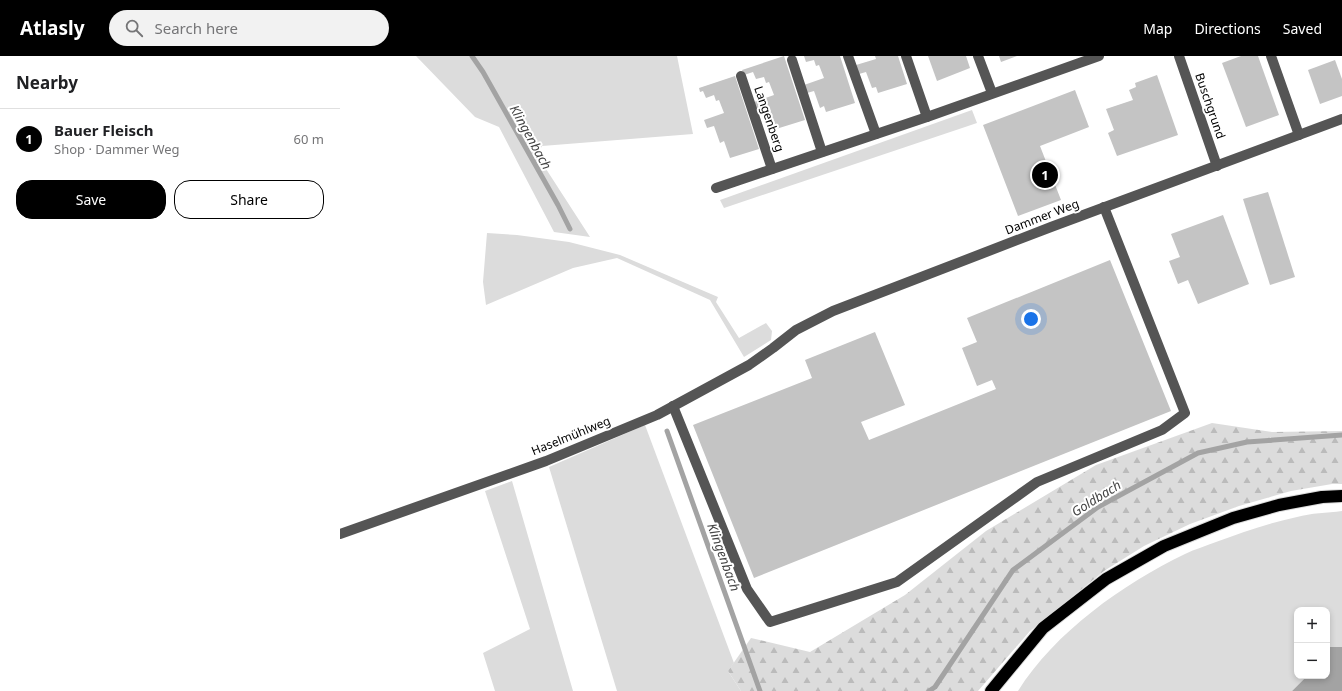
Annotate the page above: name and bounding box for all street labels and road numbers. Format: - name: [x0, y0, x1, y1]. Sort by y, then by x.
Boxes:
- street label: Buschgrund: [1191, 71, 1230, 141]
- street label: Langenberg: [750, 84, 789, 154]
- street label: Dammer Weg: [1002, 195, 1081, 238]
- street label: Haselmühlweg: [529, 412, 613, 459]

